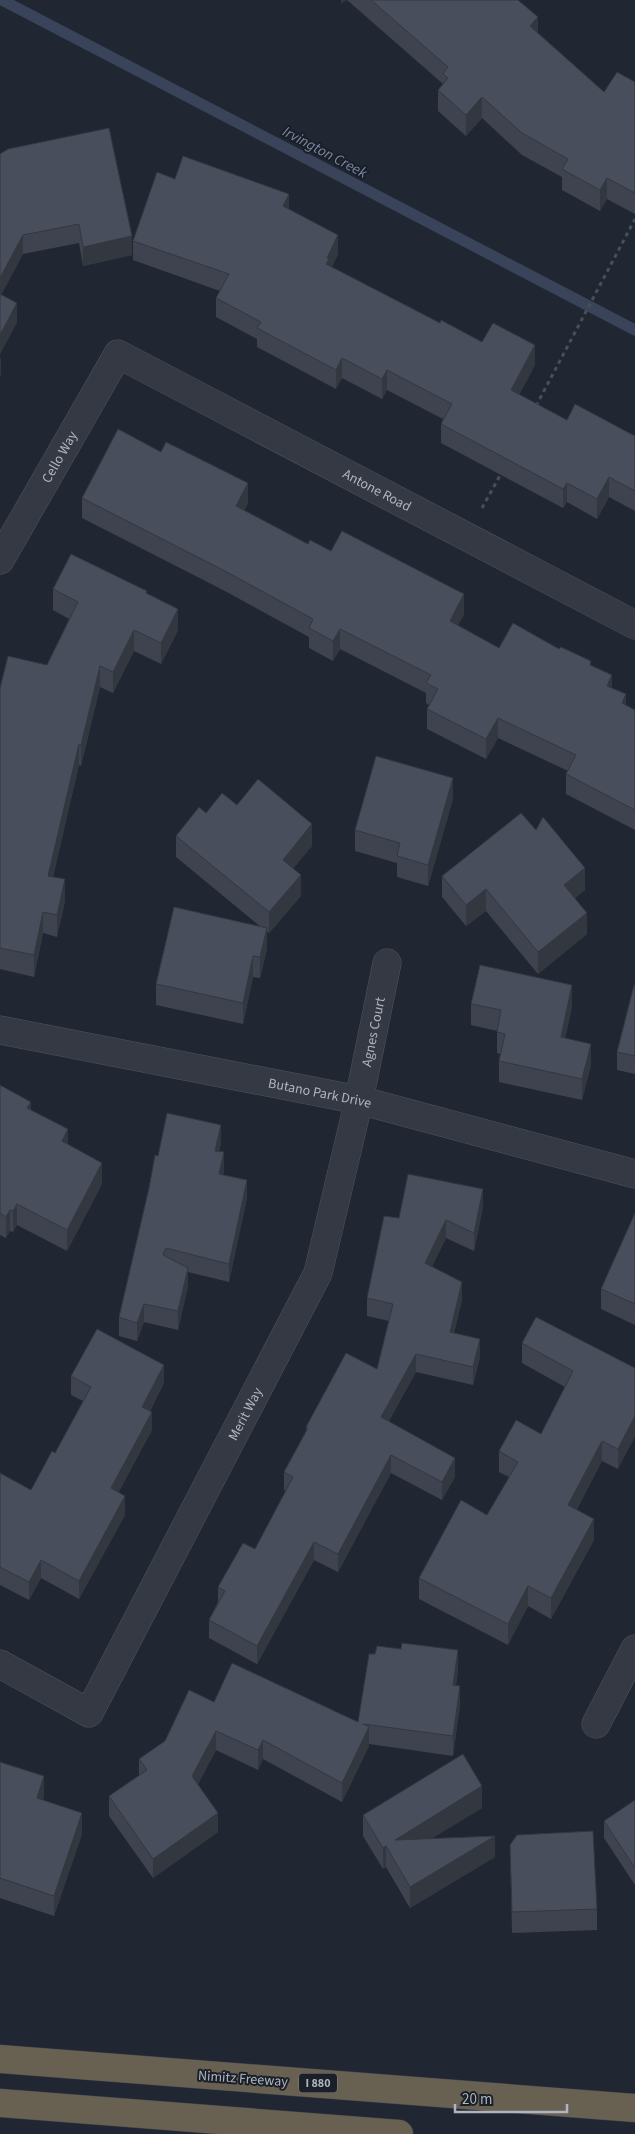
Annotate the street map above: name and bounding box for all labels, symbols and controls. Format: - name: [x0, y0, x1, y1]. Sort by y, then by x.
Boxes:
- water label: Irvington Creek: [279, 121, 372, 184]
- street label: Cello Way: [37, 427, 83, 487]
- street label: Antone Road: [339, 464, 415, 517]
- street label: Agnes Court: [357, 995, 391, 1069]
- street label: Butano Park Drive: [266, 1074, 374, 1114]
- street label: Merit Way: [224, 1384, 268, 1444]
- street label: Nimitz Freeway: [197, 2066, 289, 2092]
- road number: I 880: [299, 2074, 337, 2092]
- scale bar: [455, 2082, 568, 2114]
- text: 20 m: [462, 2089, 492, 2110]

